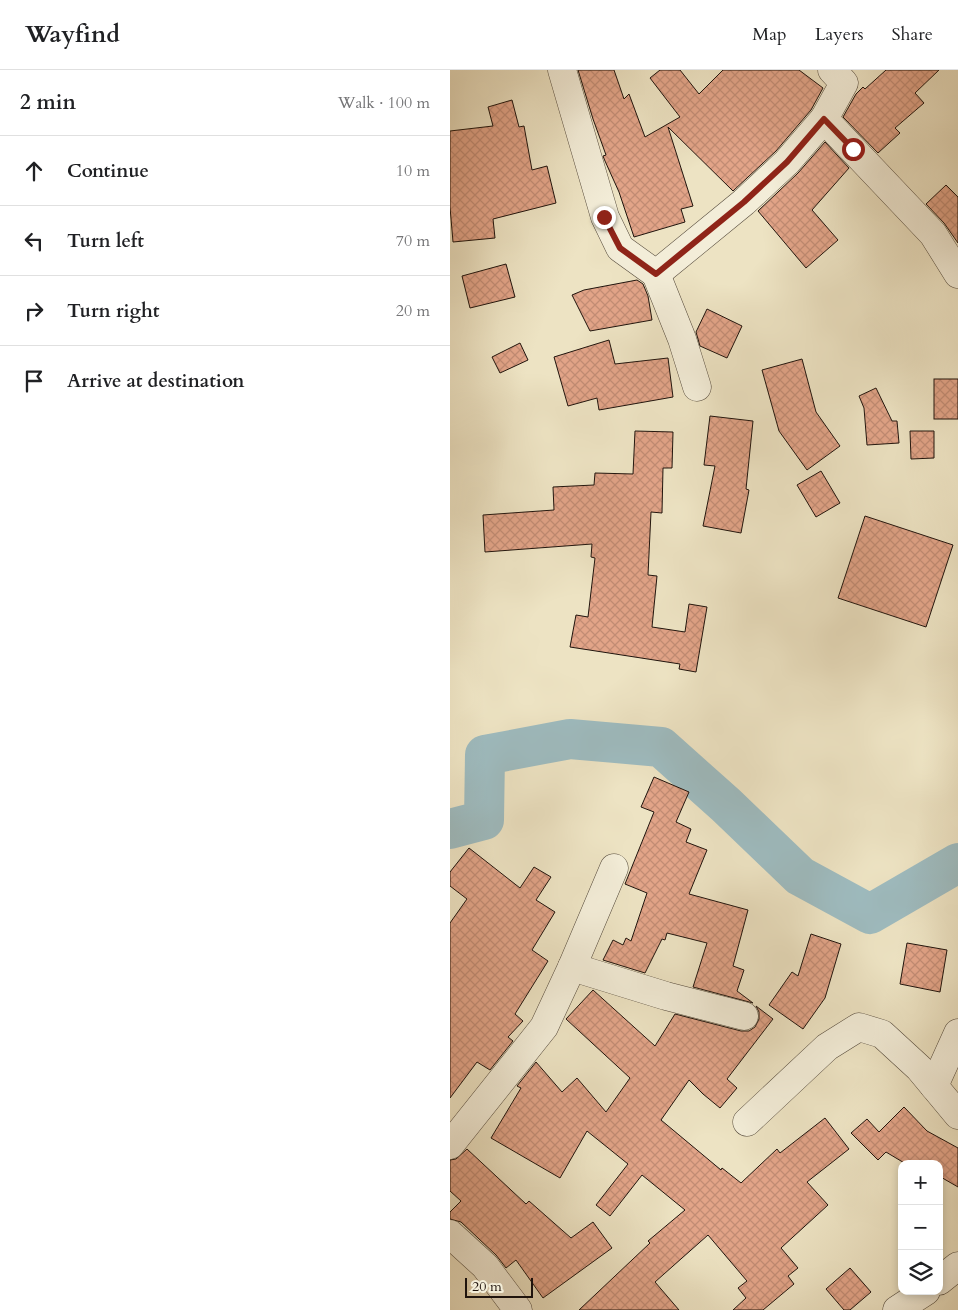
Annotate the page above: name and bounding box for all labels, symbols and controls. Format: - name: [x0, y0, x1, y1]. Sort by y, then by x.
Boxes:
- text: Wayfind: [25, 18, 120, 51]
- text: Map: [752, 22, 787, 47]
- text: Layers: [815, 22, 864, 47]
- text: Share: [892, 22, 933, 47]
- text: 2 min: [20, 88, 76, 117]
- text: Walk · 100 m: [338, 92, 430, 114]
- route start: [842, 138, 865, 161]
- icon: ahead: [20, 157, 48, 185]
- text: Continue: [67, 158, 149, 184]
- text: 10 m: [396, 160, 430, 182]
- route end: [593, 206, 616, 229]
- icon: left: [20, 227, 48, 255]
- text: Turn left: [67, 228, 144, 254]
- text: 70 m: [396, 230, 430, 252]
- icon: right: [20, 297, 48, 325]
- text: Turn right: [67, 298, 159, 324]
- text: 20 m: [396, 300, 430, 322]
- icon: arrive: [20, 367, 48, 395]
- text: Arrive at destination: [67, 368, 244, 394]
- map controls: [898, 1160, 943, 1295]
- button: +: [898, 1160, 943, 1205]
- button: −: [898, 1205, 943, 1250]
- button: layers: [898, 1250, 943, 1295]
- scale bar: [465, 1275, 532, 1298]
- text: 20 m: [472, 1277, 502, 1296]

